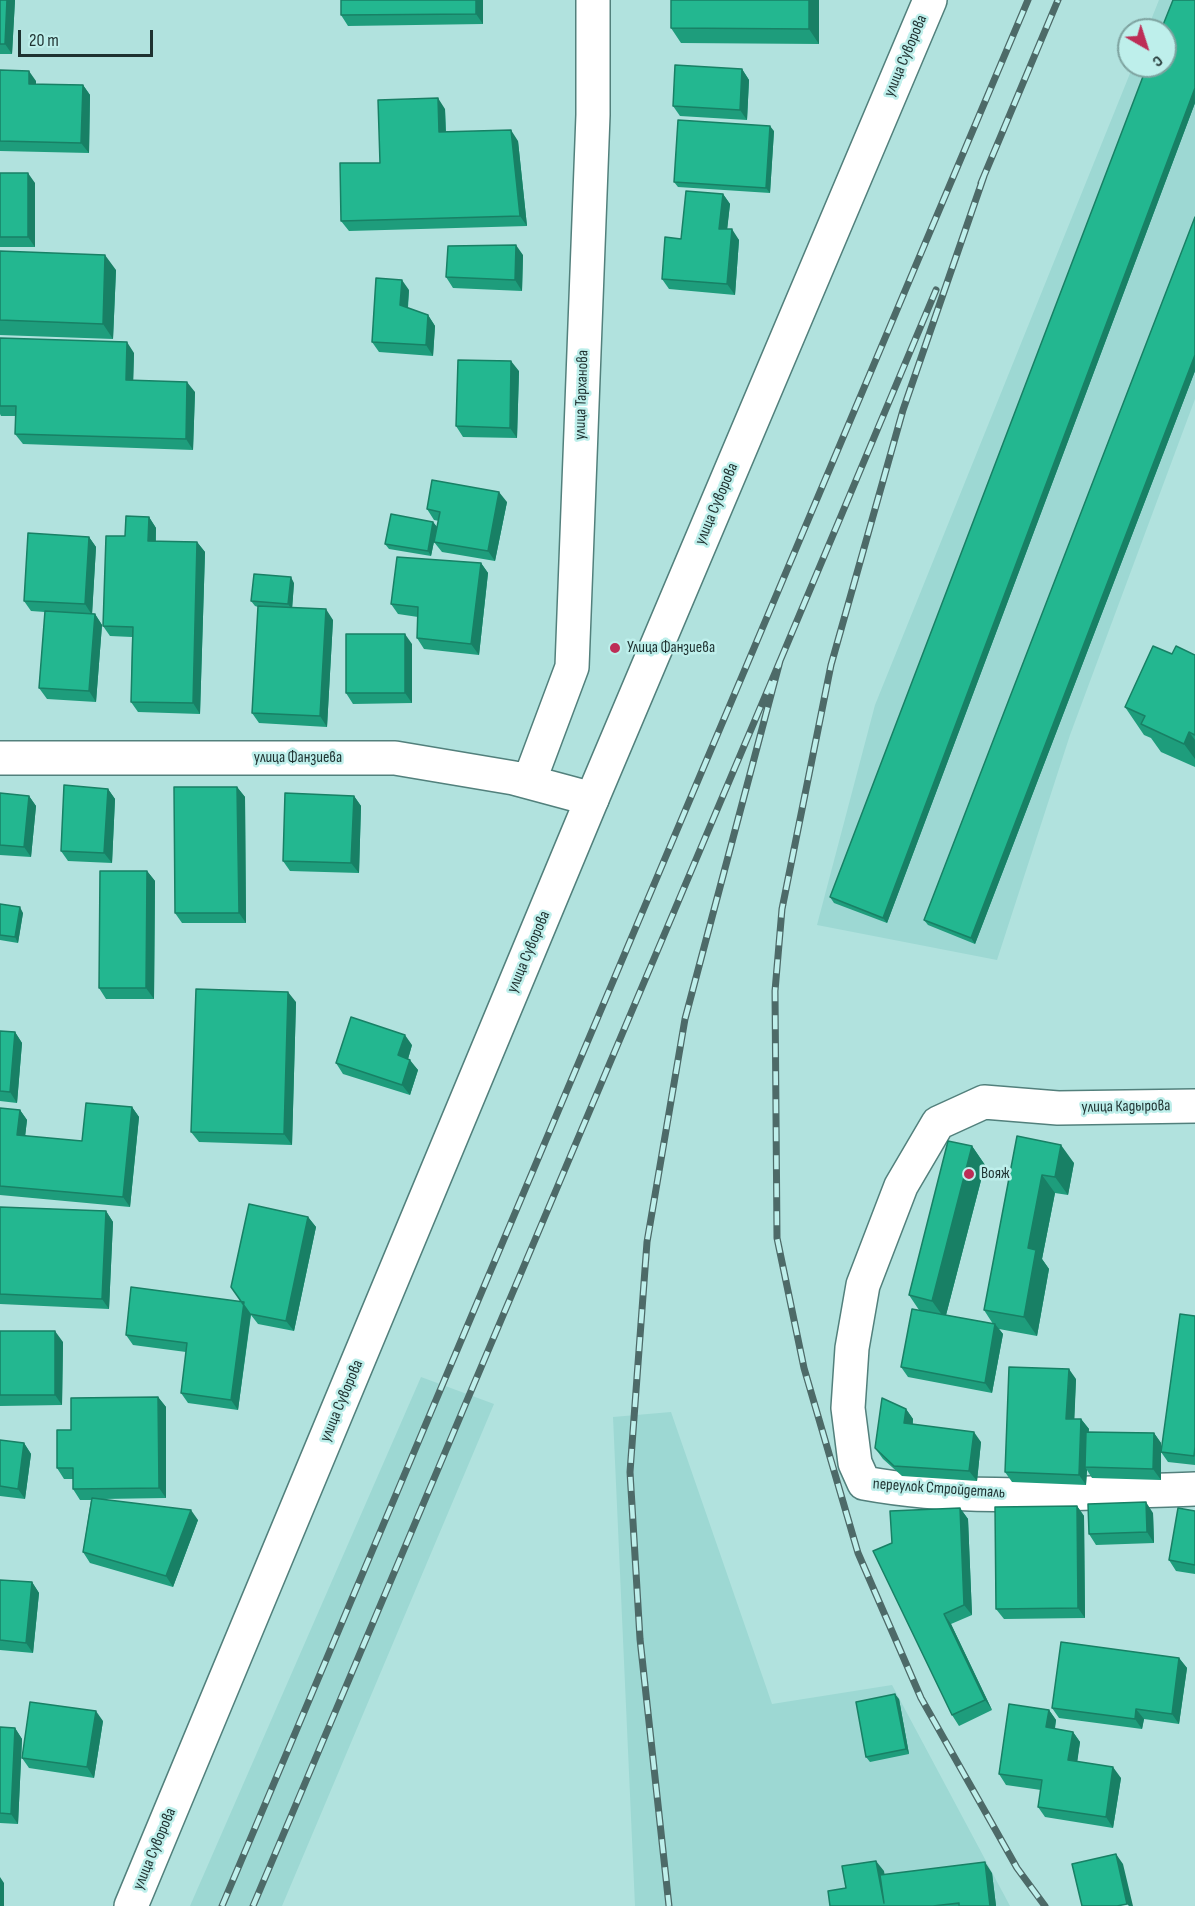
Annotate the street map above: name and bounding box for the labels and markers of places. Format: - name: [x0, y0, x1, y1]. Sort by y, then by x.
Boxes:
- place label: Улица Фанзиева: [627, 638, 715, 658]
- marker: Улица Фанзиева: [608, 641, 622, 655]
- place label: Вояж: [981, 1164, 1010, 1184]
- marker: Вояж: [962, 1167, 976, 1181]

